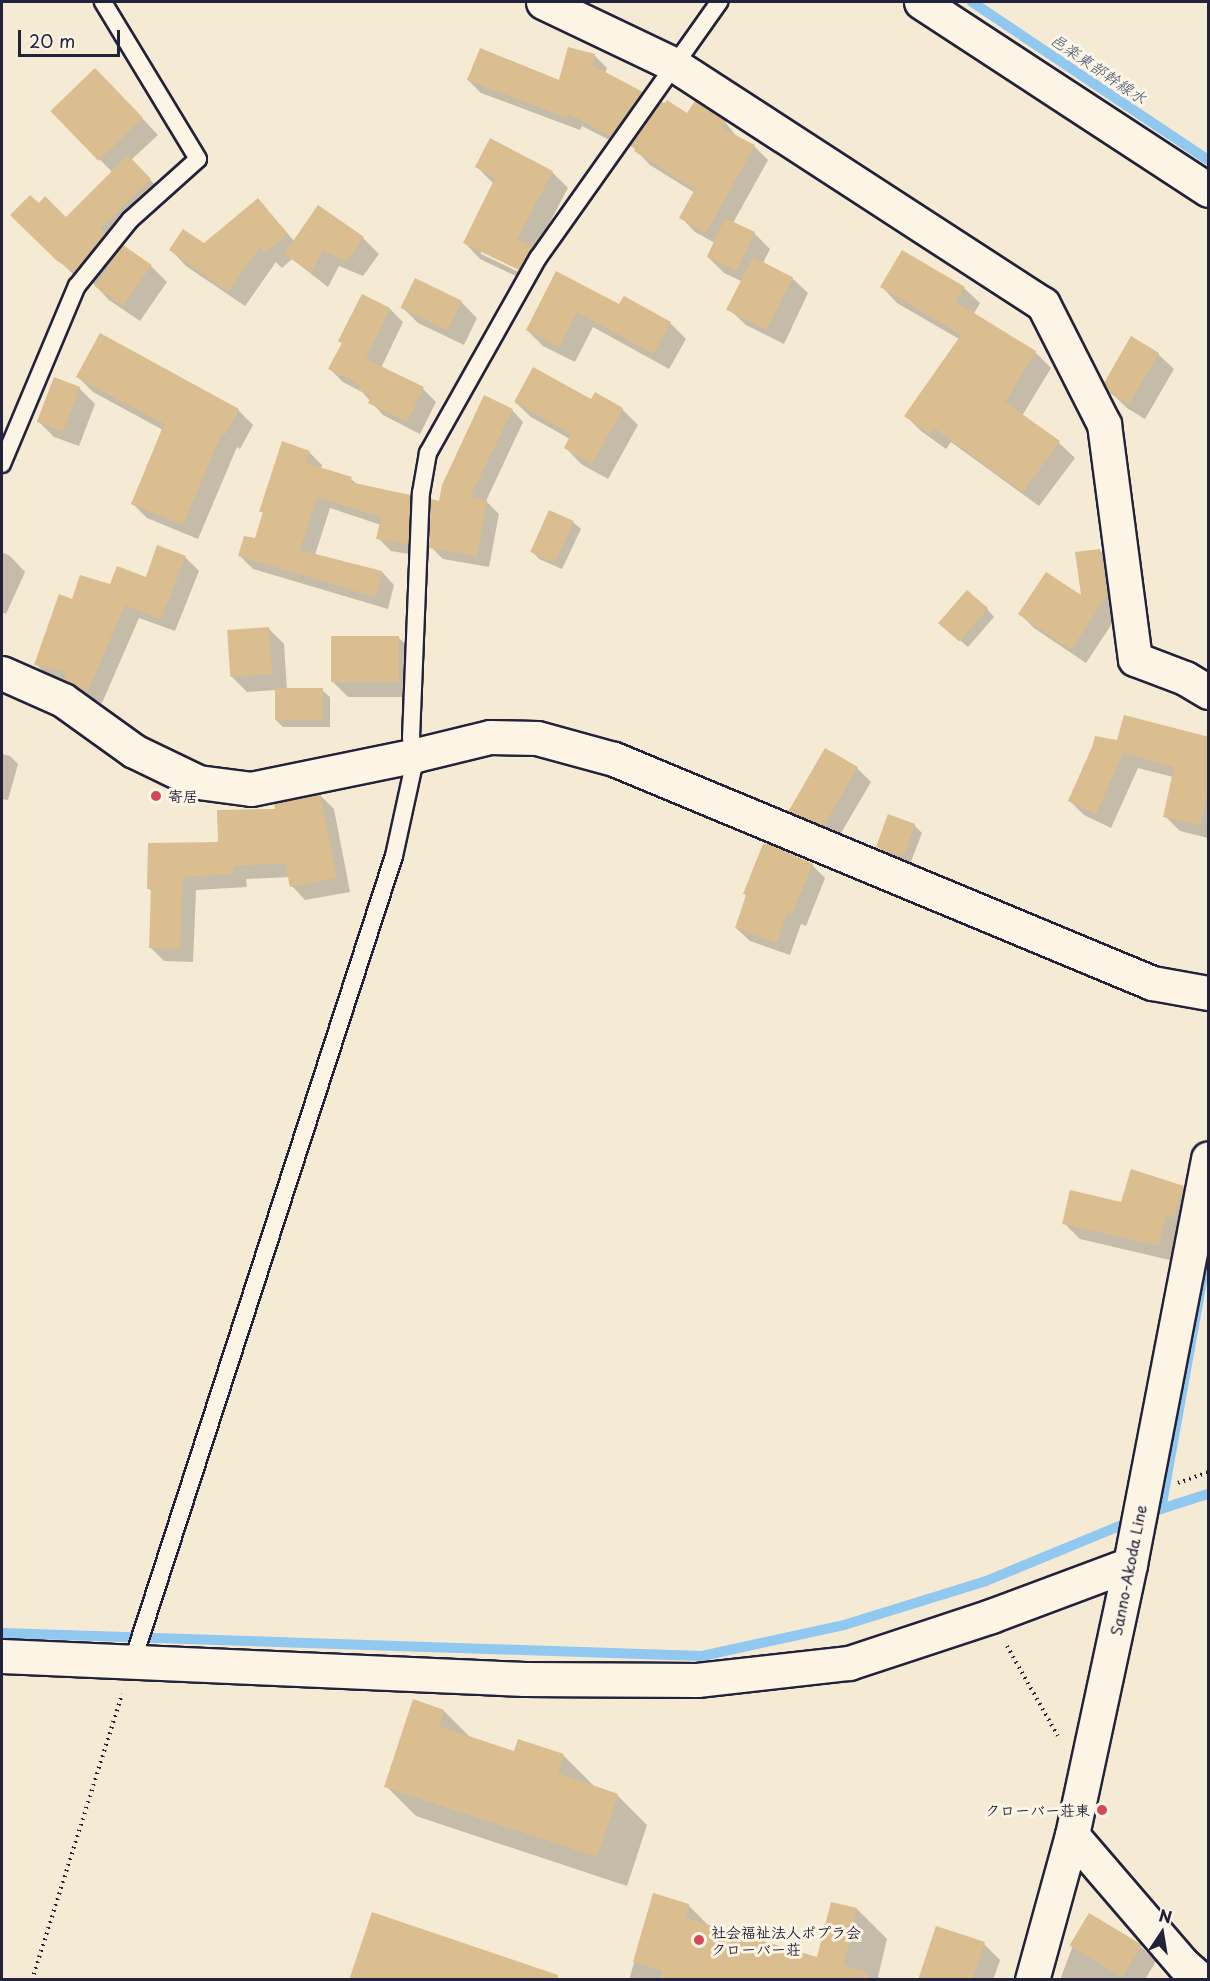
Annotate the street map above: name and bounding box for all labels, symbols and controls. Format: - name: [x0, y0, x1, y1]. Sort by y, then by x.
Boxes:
- scale bar: [21, 18, 123, 56]
- text: 20 m: [29, 27, 75, 54]
- water label: 邑楽東部幹線水: [1047, 29, 1151, 107]
- place label: 寄居: [168, 787, 198, 805]
- marker: 寄居: [149, 789, 163, 803]
- street label: Sanno-Akoda Line: [1106, 1503, 1150, 1637]
- place label: クローバー荘東: [985, 1801, 1090, 1819]
- marker: クローバー荘東: [1095, 1803, 1109, 1817]
- text: N: [1157, 1902, 1174, 1928]
- north arrow: [1132, 1903, 1192, 1963]
- place label: 社会福祉法人ポプラ会 クローバー荘: [711, 1922, 861, 1957]
- marker: 社会福祉法人ポプラ会 クローバー荘: [692, 1933, 706, 1947]

